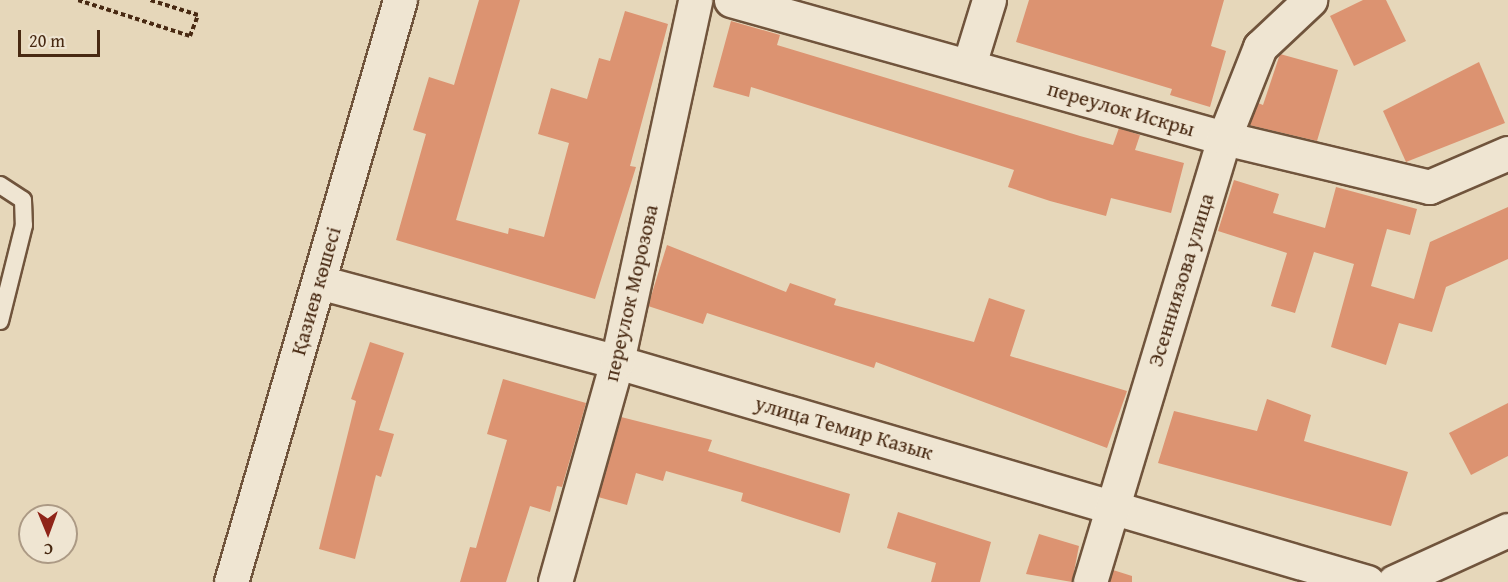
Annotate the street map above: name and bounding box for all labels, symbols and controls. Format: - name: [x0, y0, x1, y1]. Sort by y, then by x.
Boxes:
- scale bar: [21, 18, 104, 56]
- text: 20 m: [29, 27, 65, 54]
- street label: переулок Искры: [1044, 76, 1198, 142]
- street label: Эсенниязова улица: [1143, 190, 1219, 370]
- street label: переулок Морозова: [598, 202, 664, 384]
- street label: Қазиев көшесі: [286, 224, 346, 358]
- street label: улица Темир Казык: [752, 391, 936, 465]
- north arrow: [18, 504, 78, 564]
- text: С: [44, 538, 53, 562]

